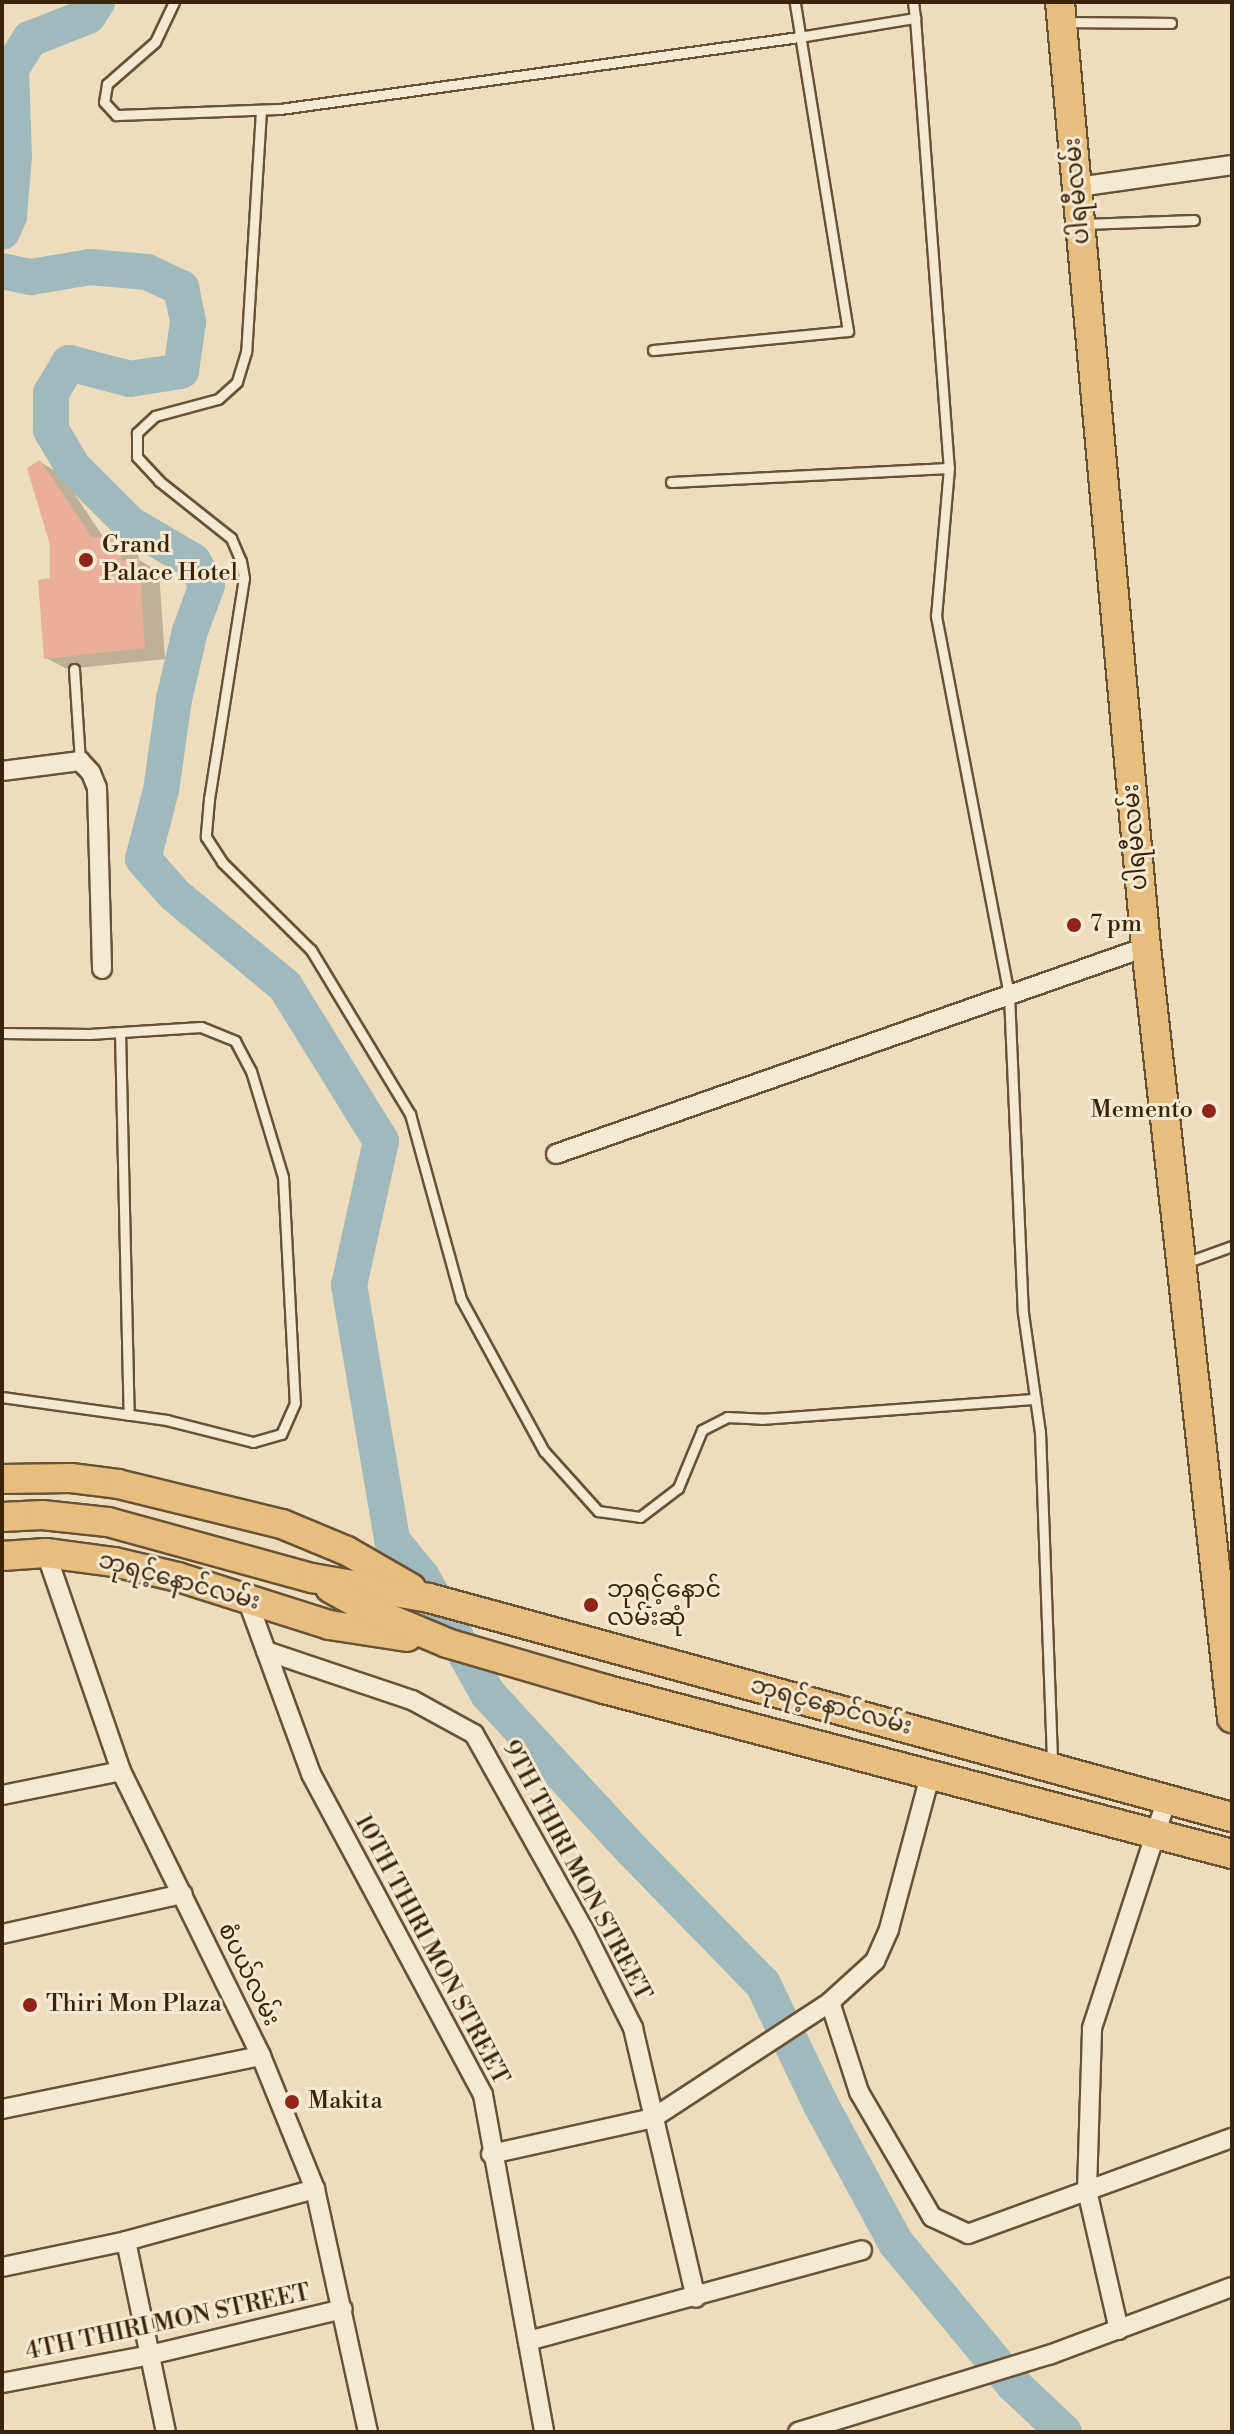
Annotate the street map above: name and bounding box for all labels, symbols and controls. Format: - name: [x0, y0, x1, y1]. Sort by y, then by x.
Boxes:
- street label: ပါရမီလမ်း: [1059, 136, 1097, 246]
- place label: Grand Palace Hotel: [102, 532, 238, 588]
- marker: Grand Palace Hotel: [77, 551, 95, 569]
- street label: ပါရမီလမ်း: [1117, 782, 1155, 892]
- place label: 7 pm: [1090, 911, 1142, 939]
- marker: 7 pm: [1065, 916, 1083, 934]
- place label: Memento: [1091, 1097, 1193, 1125]
- marker: Memento: [1200, 1102, 1218, 1120]
- street label: ဘုရင့်နောင်လမ်း: [95, 1547, 263, 1617]
- place label: ဘုရင့်နောင် လမ်းဆုံ: [607, 1577, 721, 1633]
- marker: ဘုရင့်နောင် လမ်းဆုံ: [582, 1596, 600, 1614]
- street label: ဘုရင့်နောင်လမ်း: [747, 1672, 915, 1742]
- street label: 9TH THIRI MON STREET: [495, 1736, 657, 2006]
- street label: 10TH THIRI MON STREET: [347, 1810, 515, 2090]
- street label: စံပယ်လမ်း: [211, 1919, 285, 2031]
- place label: Thiri Mon Plaza: [46, 1991, 222, 2019]
- marker: Thiri Mon Plaza: [21, 1996, 39, 2014]
- place label: Makita: [308, 2088, 383, 2116]
- marker: Makita: [283, 2093, 301, 2111]
- street label: 4TH THIRI MON STREET: [23, 2279, 313, 2367]

